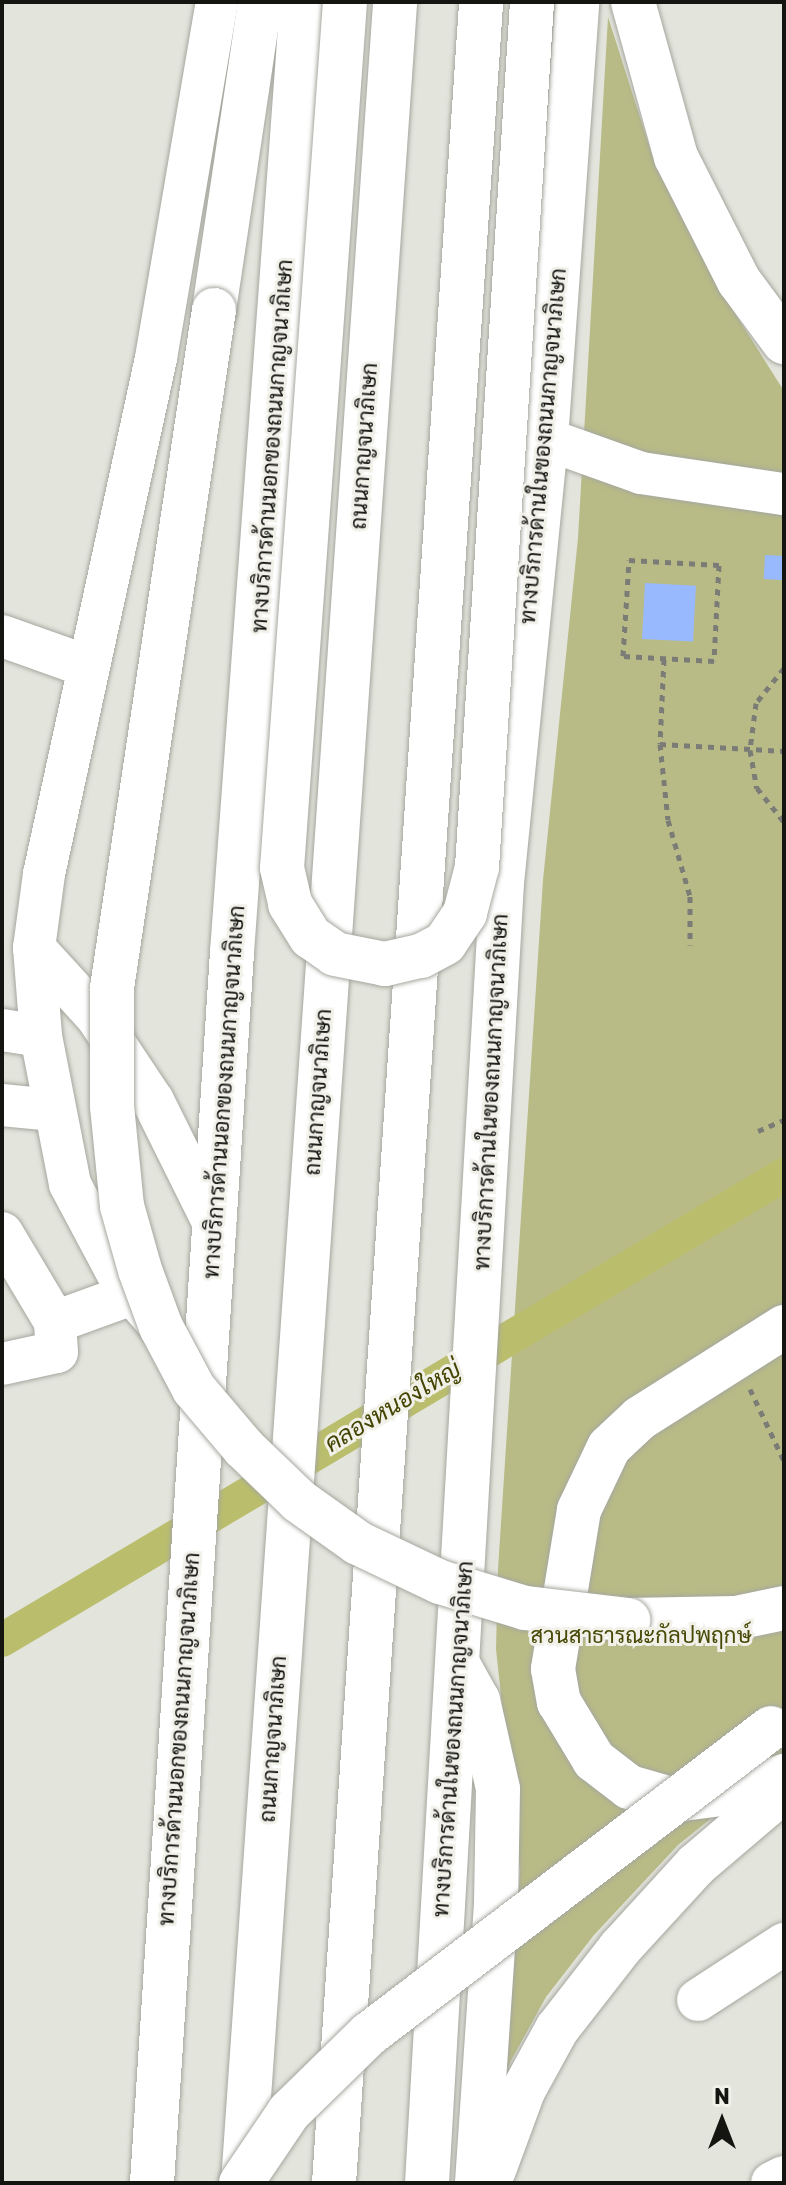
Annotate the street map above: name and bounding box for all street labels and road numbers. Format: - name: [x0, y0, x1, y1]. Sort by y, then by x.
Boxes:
- street label: ทางบริการด้านนอกของถนนกาญจนาภิเษก: [246, 258, 298, 634]
- street label: ทางบริการด้านในของถนนกาญจนาภิเษก: [514, 267, 572, 625]
- street label: ถนนกาญจนาภิเษก: [345, 362, 383, 530]
- street label: ทางบริการด้านนอกของถนนกาญจนาภิเษก: [198, 904, 250, 1280]
- street label: ทางบริการด้านในของถนนกาญจนาภิเษก: [468, 913, 514, 1271]
- street label: ถนนกาญจนาภิเษก: [299, 1008, 337, 1176]
- street label: ทางบริการด้านนอกของถนนกาญจนาภิเษก: [153, 1551, 205, 1927]
- street label: ทางบริการด้านในของถนนกาญจนาภิเษก: [427, 1560, 479, 1918]
- street label: ถนนกาญจนาภิเษก: [254, 1655, 292, 1823]

